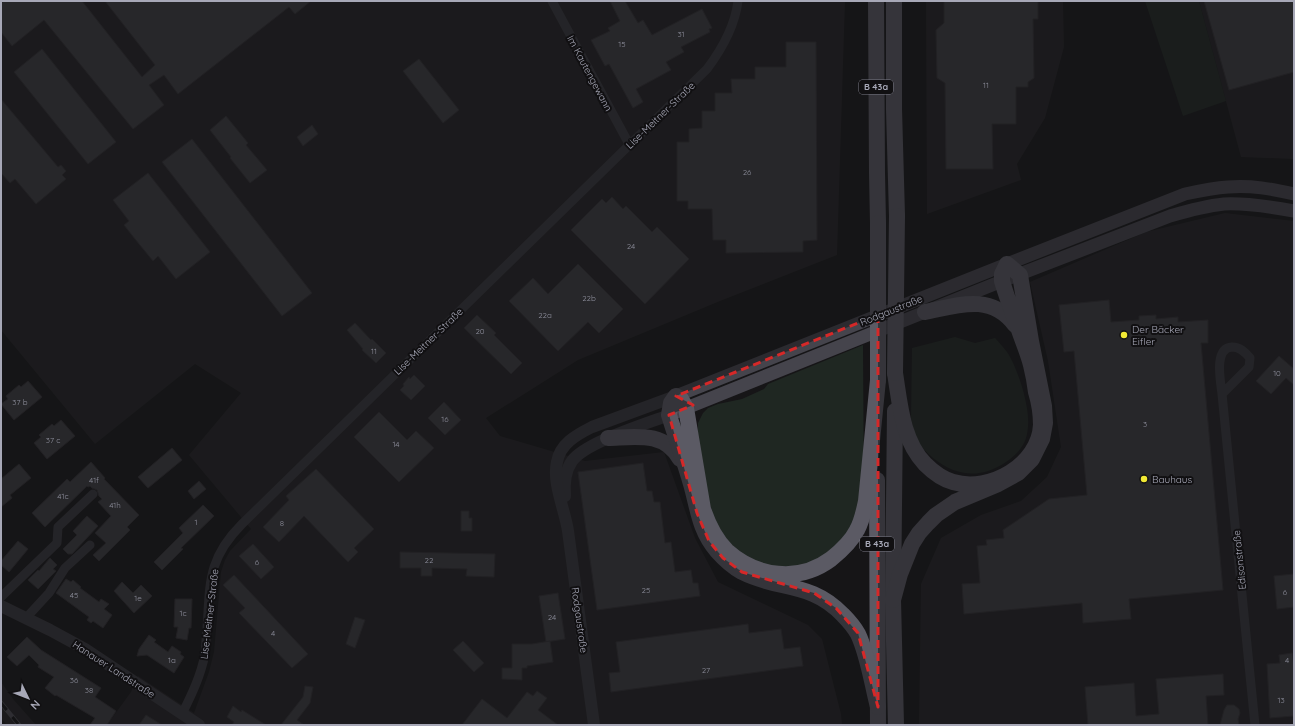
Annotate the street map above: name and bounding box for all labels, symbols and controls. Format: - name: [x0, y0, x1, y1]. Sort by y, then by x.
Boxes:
- house number: 31: [677, 29, 685, 39]
- street label: Im Kautengewann: [564, 33, 615, 114]
- house number: 15: [618, 39, 626, 49]
- street label: Lise-Meitner-Straße: [623, 79, 698, 152]
- road number: B 43a: [859, 80, 893, 94]
- house number: 11: [983, 80, 989, 90]
- house number: 26: [743, 167, 752, 177]
- house number: 24: [627, 241, 635, 251]
- street label: Rodgaustraße: [858, 292, 925, 329]
- house number: 22b: [582, 293, 596, 303]
- street label: Lise-Meitner-Straße: [391, 305, 466, 378]
- house number: 22a: [538, 310, 552, 320]
- place label: Der Bäcker Eifler: [1132, 323, 1184, 348]
- house number: 20: [475, 326, 485, 336]
- marker: Der Bäcker Eifler: [1119, 330, 1129, 340]
- house number: 11: [371, 346, 377, 356]
- house number: 10: [1273, 368, 1281, 378]
- house number: 37 b: [12, 397, 28, 407]
- house number: 16: [441, 414, 449, 424]
- house number: 3: [1143, 419, 1147, 429]
- house number: 37 c: [46, 435, 60, 445]
- house number: 14: [392, 439, 400, 449]
- place label: Bauhaus: [1152, 473, 1192, 486]
- marker: Bauhaus: [1139, 474, 1149, 484]
- house number: 41f: [89, 475, 99, 485]
- house number: 41c: [57, 491, 69, 501]
- house number: 41h: [109, 500, 121, 510]
- house number: 1: [195, 517, 198, 527]
- house number: 8: [280, 518, 284, 528]
- street label: Edisonstraße: [1230, 529, 1249, 590]
- road number: B 43a: [860, 537, 894, 551]
- house number: 22: [425, 555, 434, 565]
- house number: 6: [255, 557, 260, 567]
- street label: Lise-Meitner-Straße: [198, 568, 222, 660]
- house number: 25: [642, 585, 650, 595]
- street label: Rodgaustraße: [568, 586, 591, 654]
- house number: 6: [1283, 587, 1288, 597]
- house number: 45: [70, 590, 78, 600]
- house number: 1e: [134, 593, 142, 603]
- house number: 1c: [179, 608, 187, 618]
- house number: 24: [548, 612, 556, 622]
- house number: 4: [271, 628, 275, 638]
- street label: Hanauer Landstraße: [70, 638, 158, 701]
- house number: 1a: [168, 655, 176, 665]
- house number: 4: [1285, 655, 1289, 665]
- house number: 27: [702, 665, 710, 675]
- house number: 36: [70, 675, 79, 685]
- north arrow: [8, 678, 48, 718]
- house number: 38: [85, 685, 93, 695]
- house number: 13: [1277, 695, 1285, 705]
- text: N: [27, 697, 43, 713]

